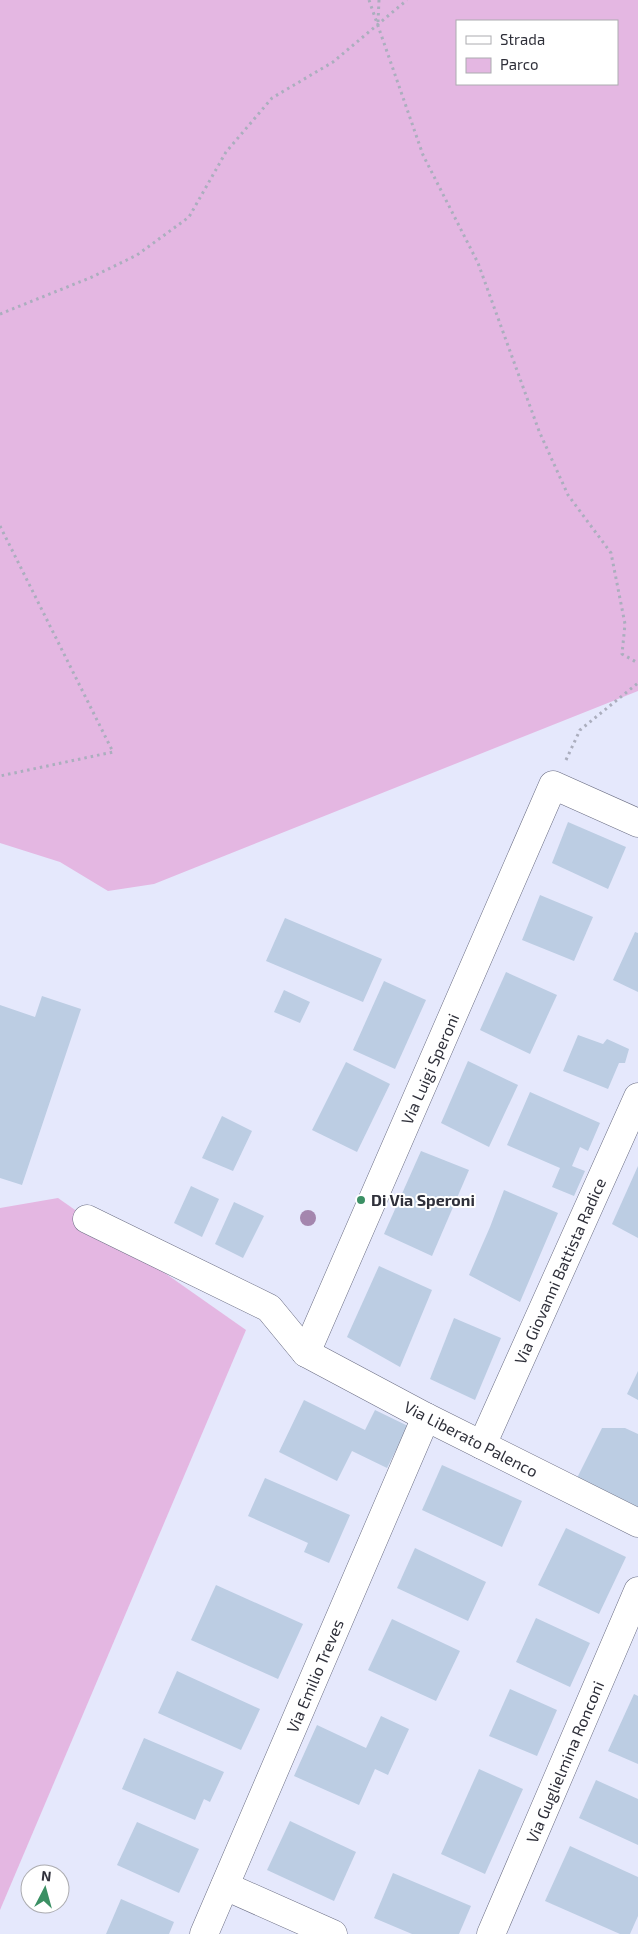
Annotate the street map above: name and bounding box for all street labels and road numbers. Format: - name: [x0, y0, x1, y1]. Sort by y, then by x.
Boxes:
- street label: Via Luigi Speroni: [397, 1010, 462, 1127]
- street label: Via Giovanni Battista Radice: [510, 1175, 609, 1367]
- street label: Via Liberato Palenco: [401, 1397, 541, 1481]
- street label: Via Emilio Treves: [282, 1616, 347, 1736]
- street label: Via Guglielmina Ronconi: [522, 1678, 607, 1846]

